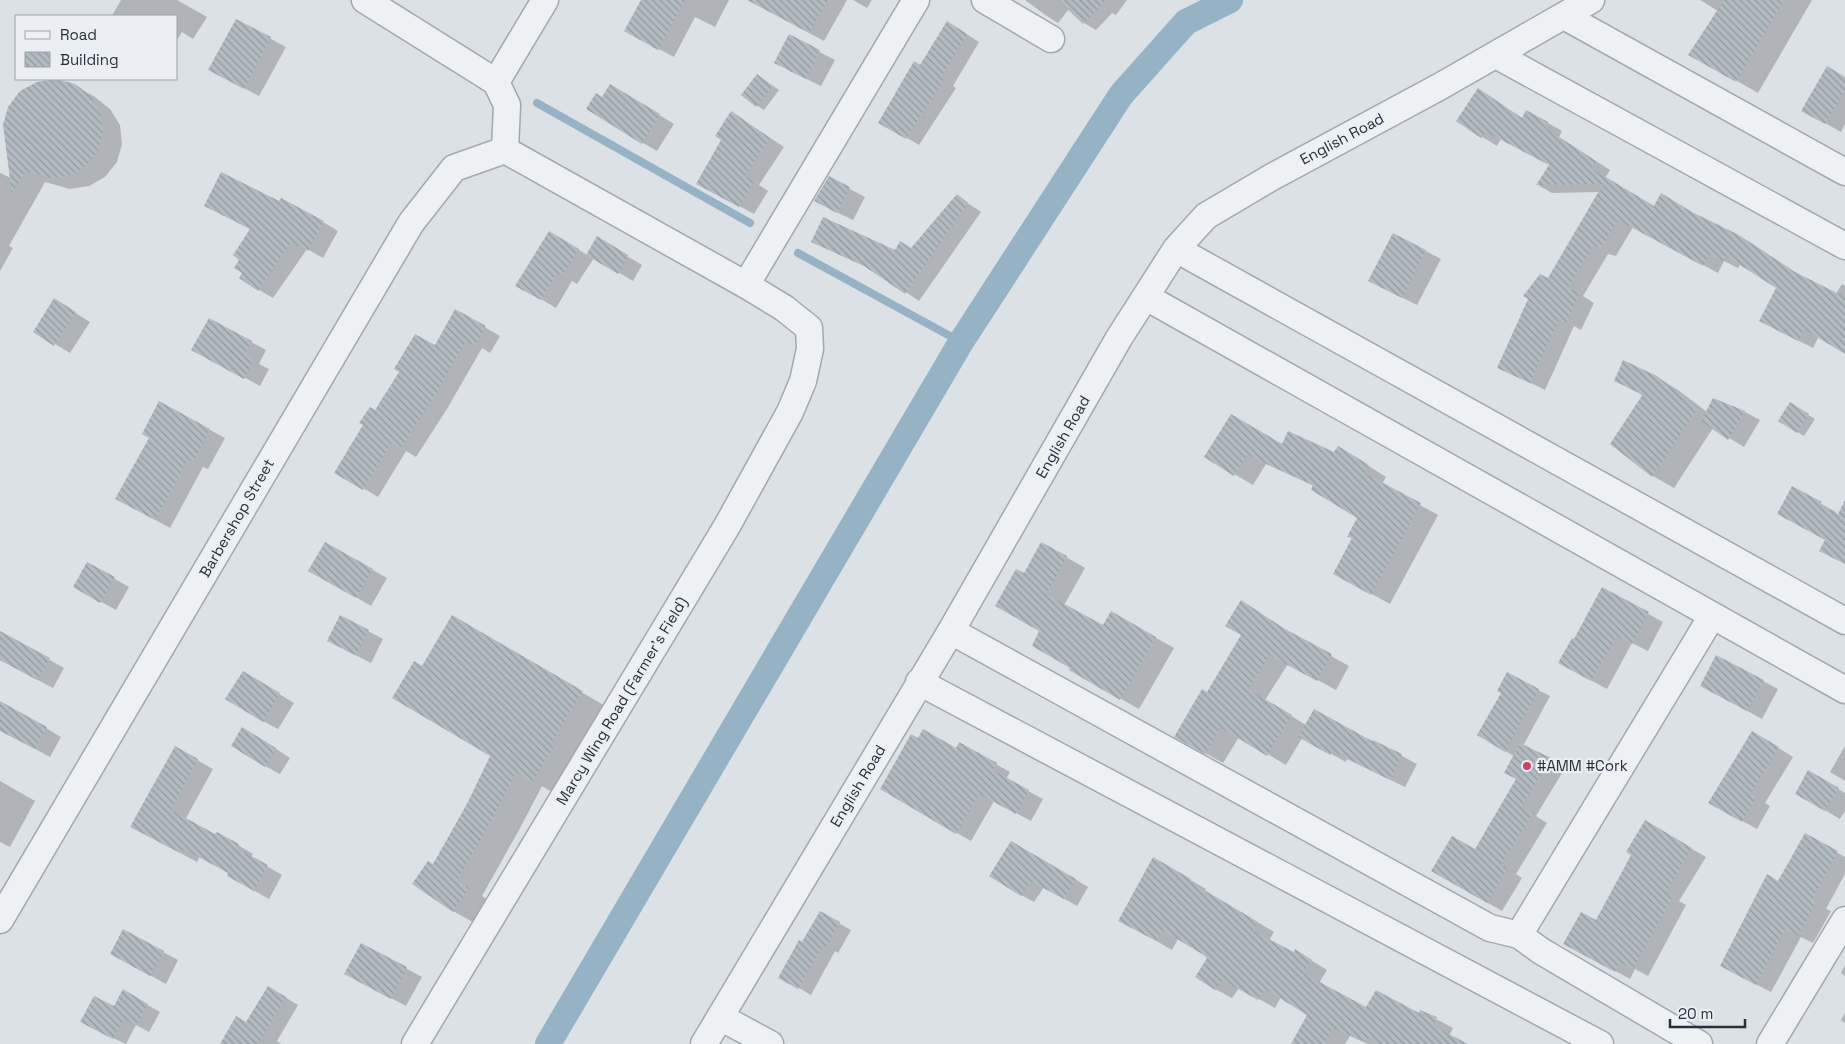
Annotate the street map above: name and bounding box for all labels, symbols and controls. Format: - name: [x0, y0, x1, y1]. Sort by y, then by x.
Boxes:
- legend: [15, 15, 178, 80]
- text: Road: [60, 25, 97, 44]
- text: Building: [60, 50, 119, 69]
- street label: English Road: [1297, 108, 1387, 169]
- street label: English Road: [1031, 392, 1094, 482]
- street label: Barbershop Street: [195, 455, 278, 581]
- street label: Marcy Wing Road (Farmer's Field): [552, 593, 692, 809]
- street label: English Road: [826, 741, 890, 830]
- place label: #AMM #Cork: [1537, 756, 1628, 775]
- marker: #AMM #Cork: [1521, 760, 1533, 772]
- scale bar: [1670, 996, 1745, 1028]
- text: 20 m: [1678, 1004, 1713, 1023]

